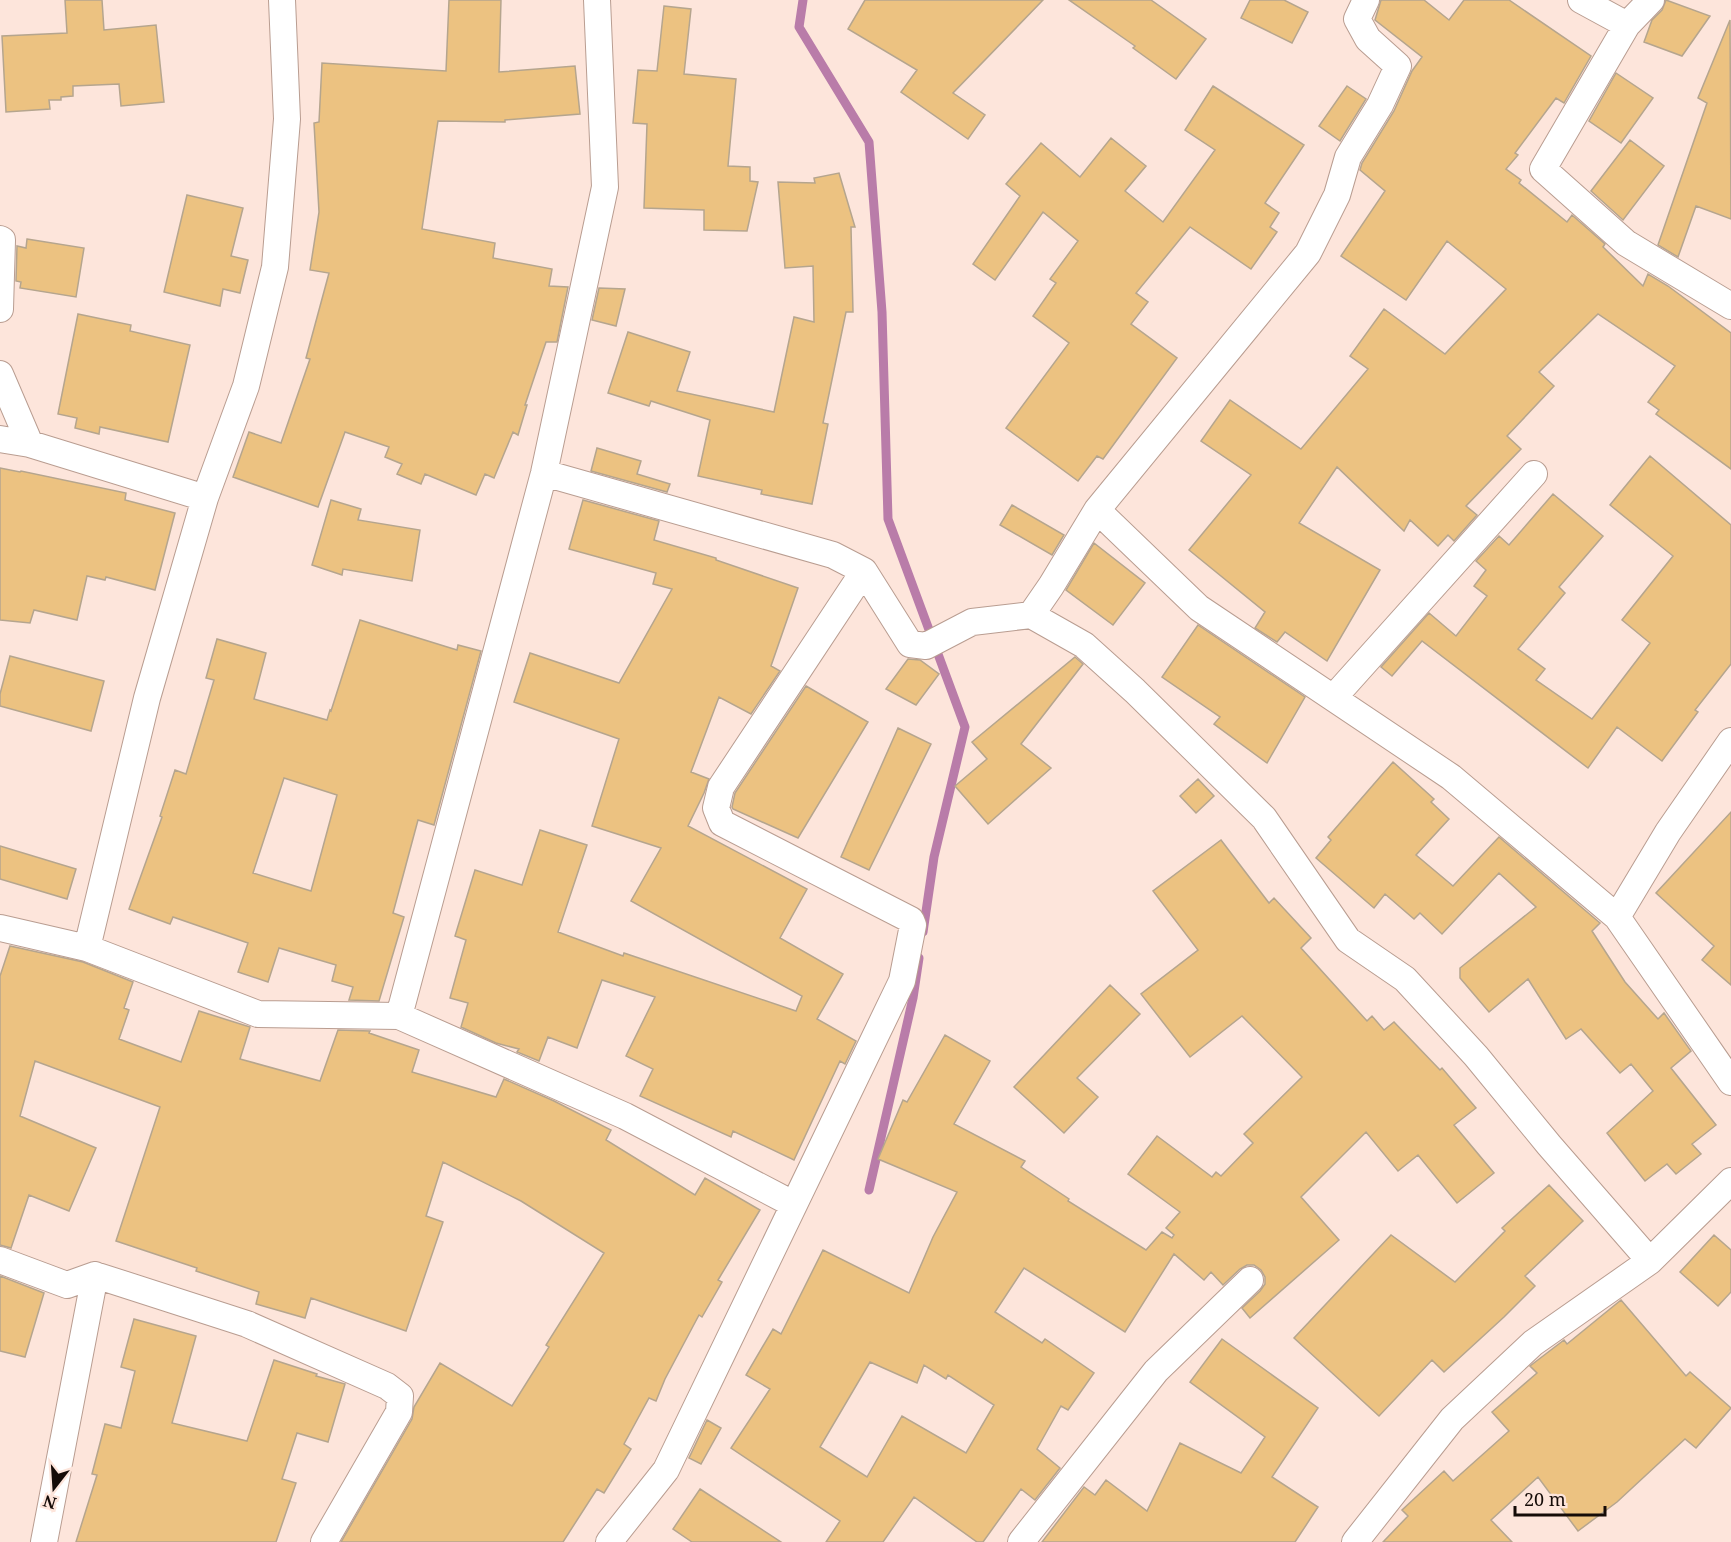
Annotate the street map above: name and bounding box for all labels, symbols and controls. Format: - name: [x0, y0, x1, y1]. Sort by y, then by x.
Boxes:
- north arrow: [24, 1458, 84, 1518]
- scale bar: [1515, 1479, 1605, 1517]
- text: 20 m: [1524, 1487, 1566, 1511]
- text: N: [40, 1490, 59, 1515]

